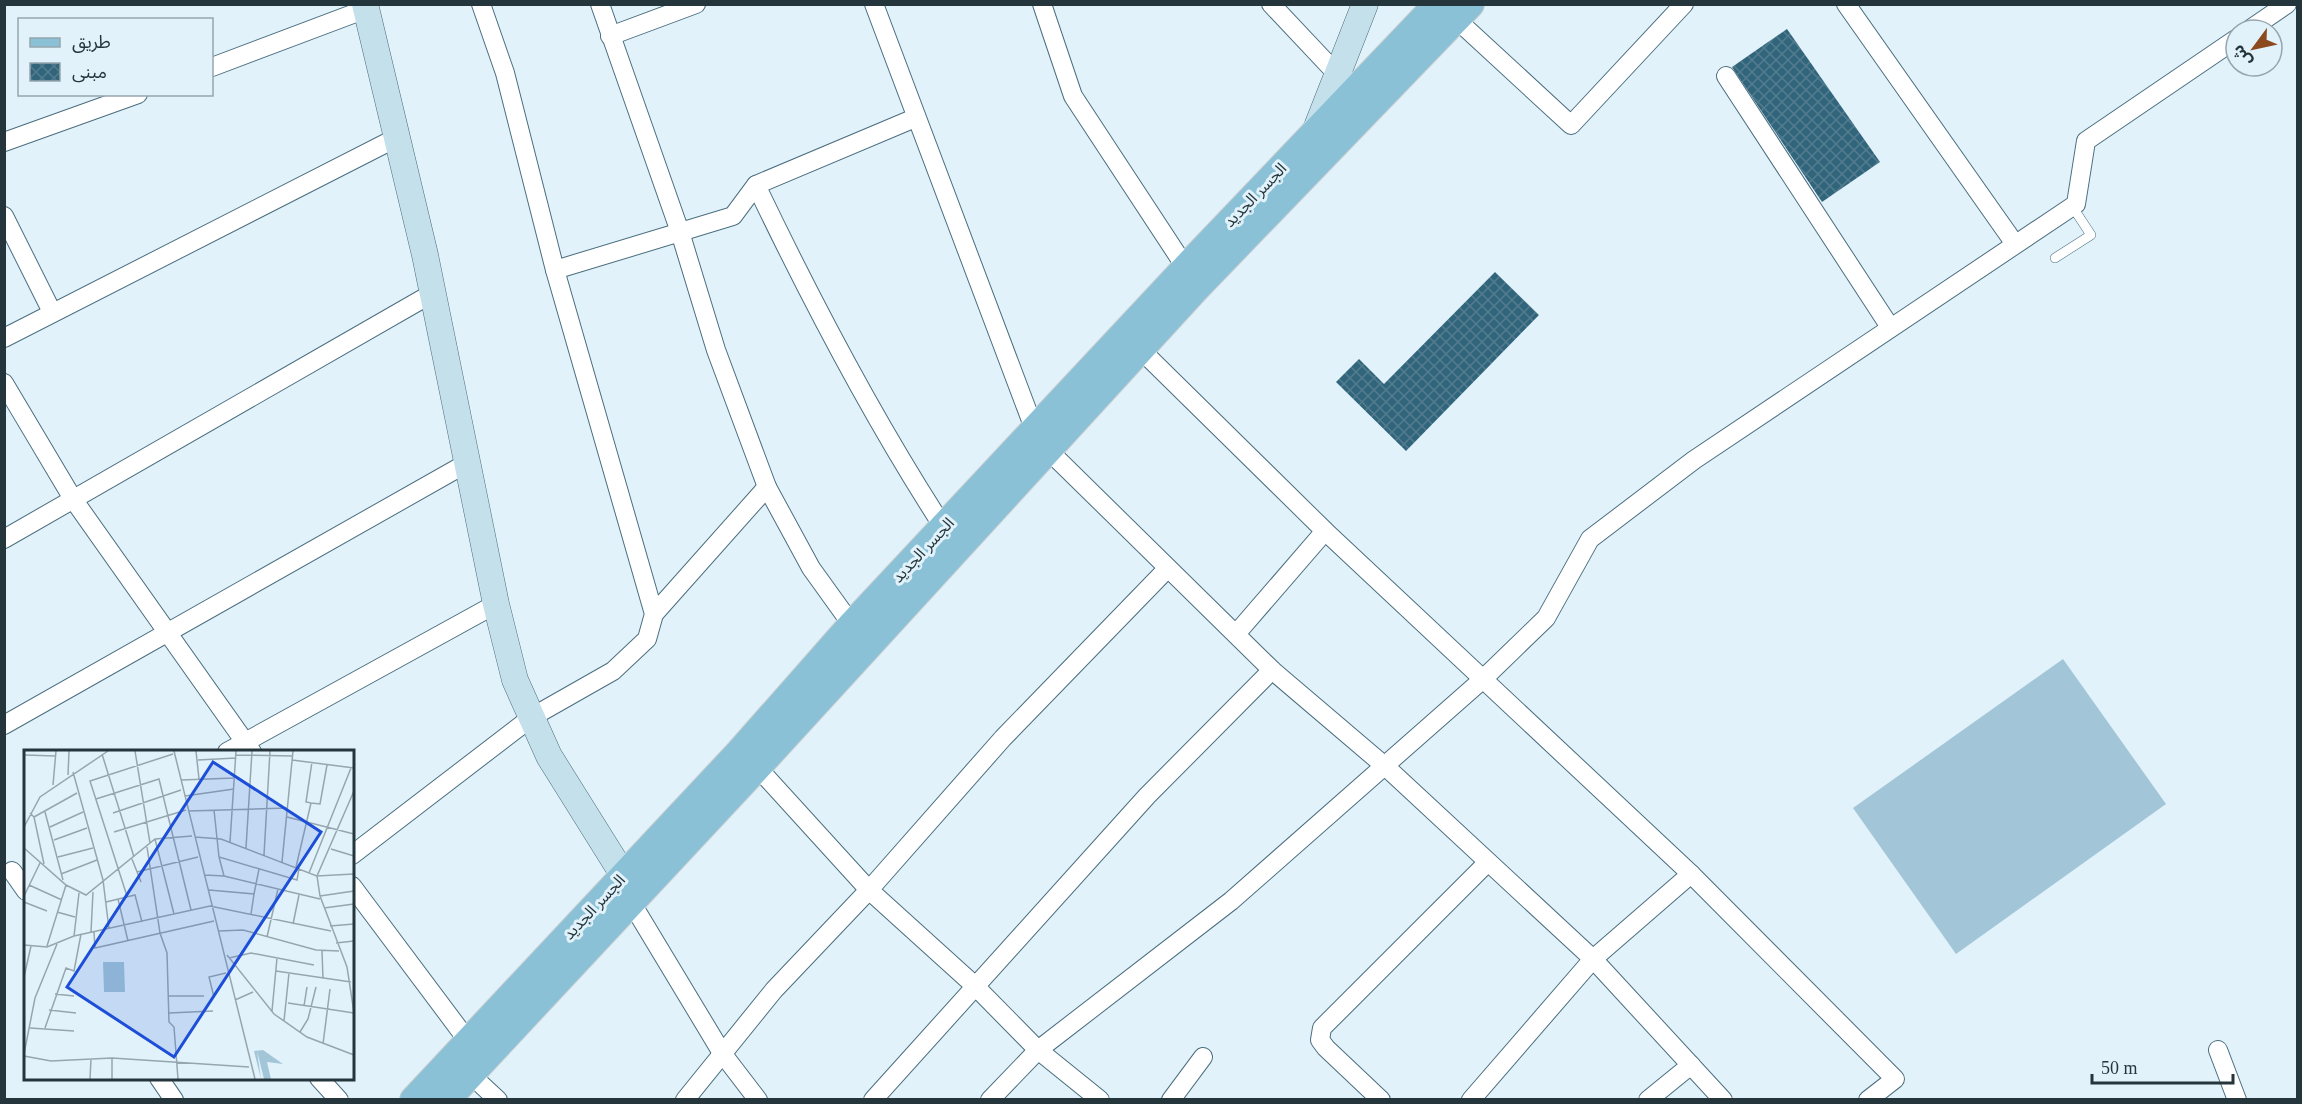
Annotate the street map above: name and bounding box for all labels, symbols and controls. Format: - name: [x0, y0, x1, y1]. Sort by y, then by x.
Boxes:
- legend: [18, 18, 213, 96]
- north arrow: [2224, 18, 2284, 78]
- text: طريق: [72, 32, 111, 53]
- text: ش: [2229, 41, 2256, 70]
- text: مبنى: [72, 62, 107, 83]
- street label: الجسر الجديد: [1220, 160, 1290, 231]
- street label: الجسر الجديد: [889, 514, 958, 586]
- inset map: [24, 750, 354, 1080]
- street label: الجسر الجديد: [560, 871, 629, 943]
- scale bar: [2092, 1047, 2233, 1085]
- text: 50 m: [2101, 1058, 2138, 1078]

